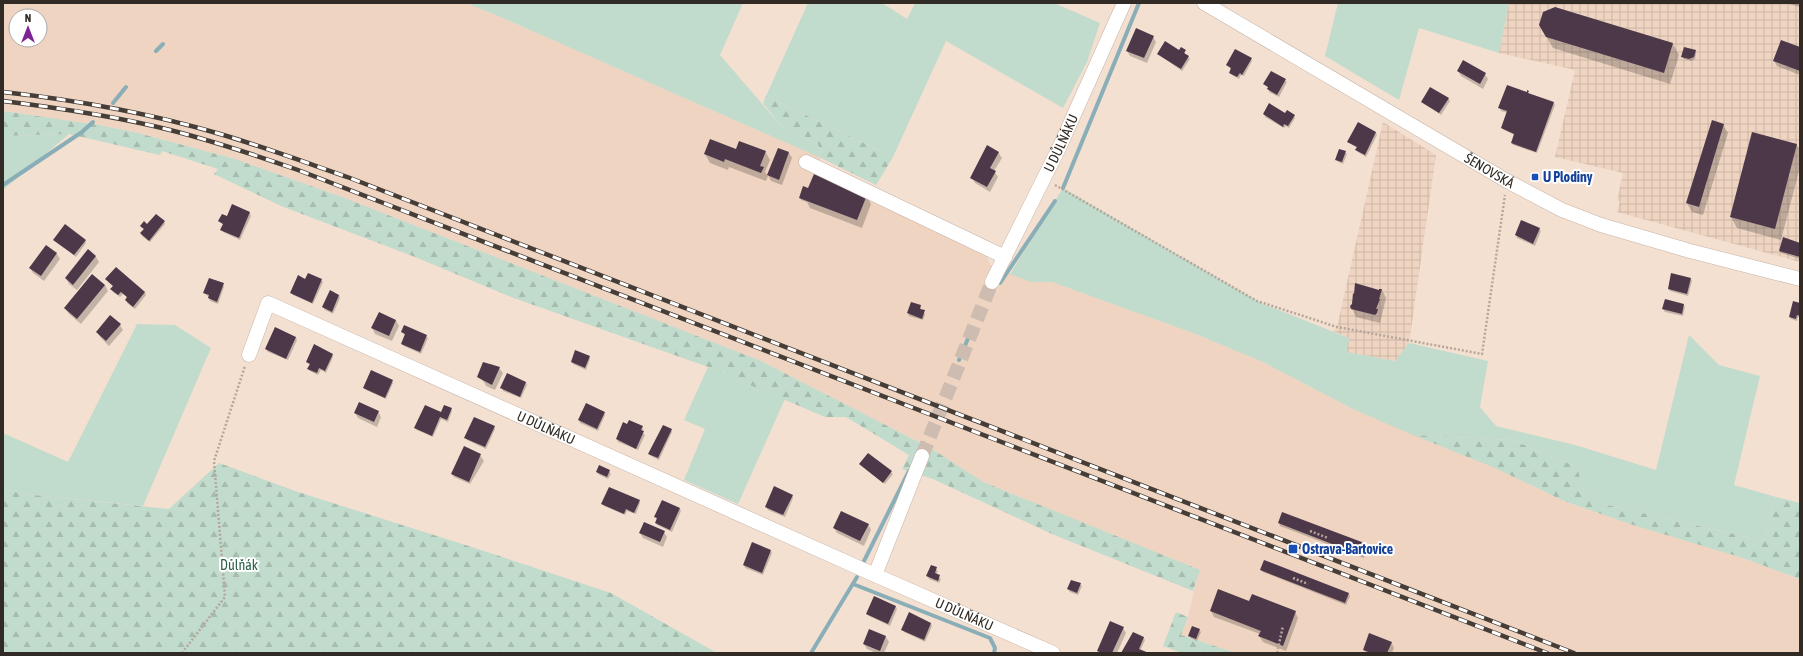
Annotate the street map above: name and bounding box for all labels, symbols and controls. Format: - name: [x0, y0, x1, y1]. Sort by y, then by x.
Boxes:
- north arrow: [8, 8, 48, 48]
- text: N: [25, 12, 31, 24]
- street label: U DŮLŇÁKU: [1040, 112, 1081, 175]
- street label: ŠENOVSKÁ: [1462, 150, 1517, 191]
- place label: U Plodiny: [1543, 169, 1593, 185]
- marker: U Plodiny: [1530, 172, 1540, 182]
- street label: U DŮLŇÁKU: [514, 408, 578, 448]
- place label: Ostrava-Bartovice: [1302, 541, 1393, 557]
- marker: Ostrava-Bartovice: [1287, 543, 1299, 555]
- park label: Důlňák: [220, 557, 258, 573]
- street label: U DŮLŇÁKU: [933, 594, 996, 634]

